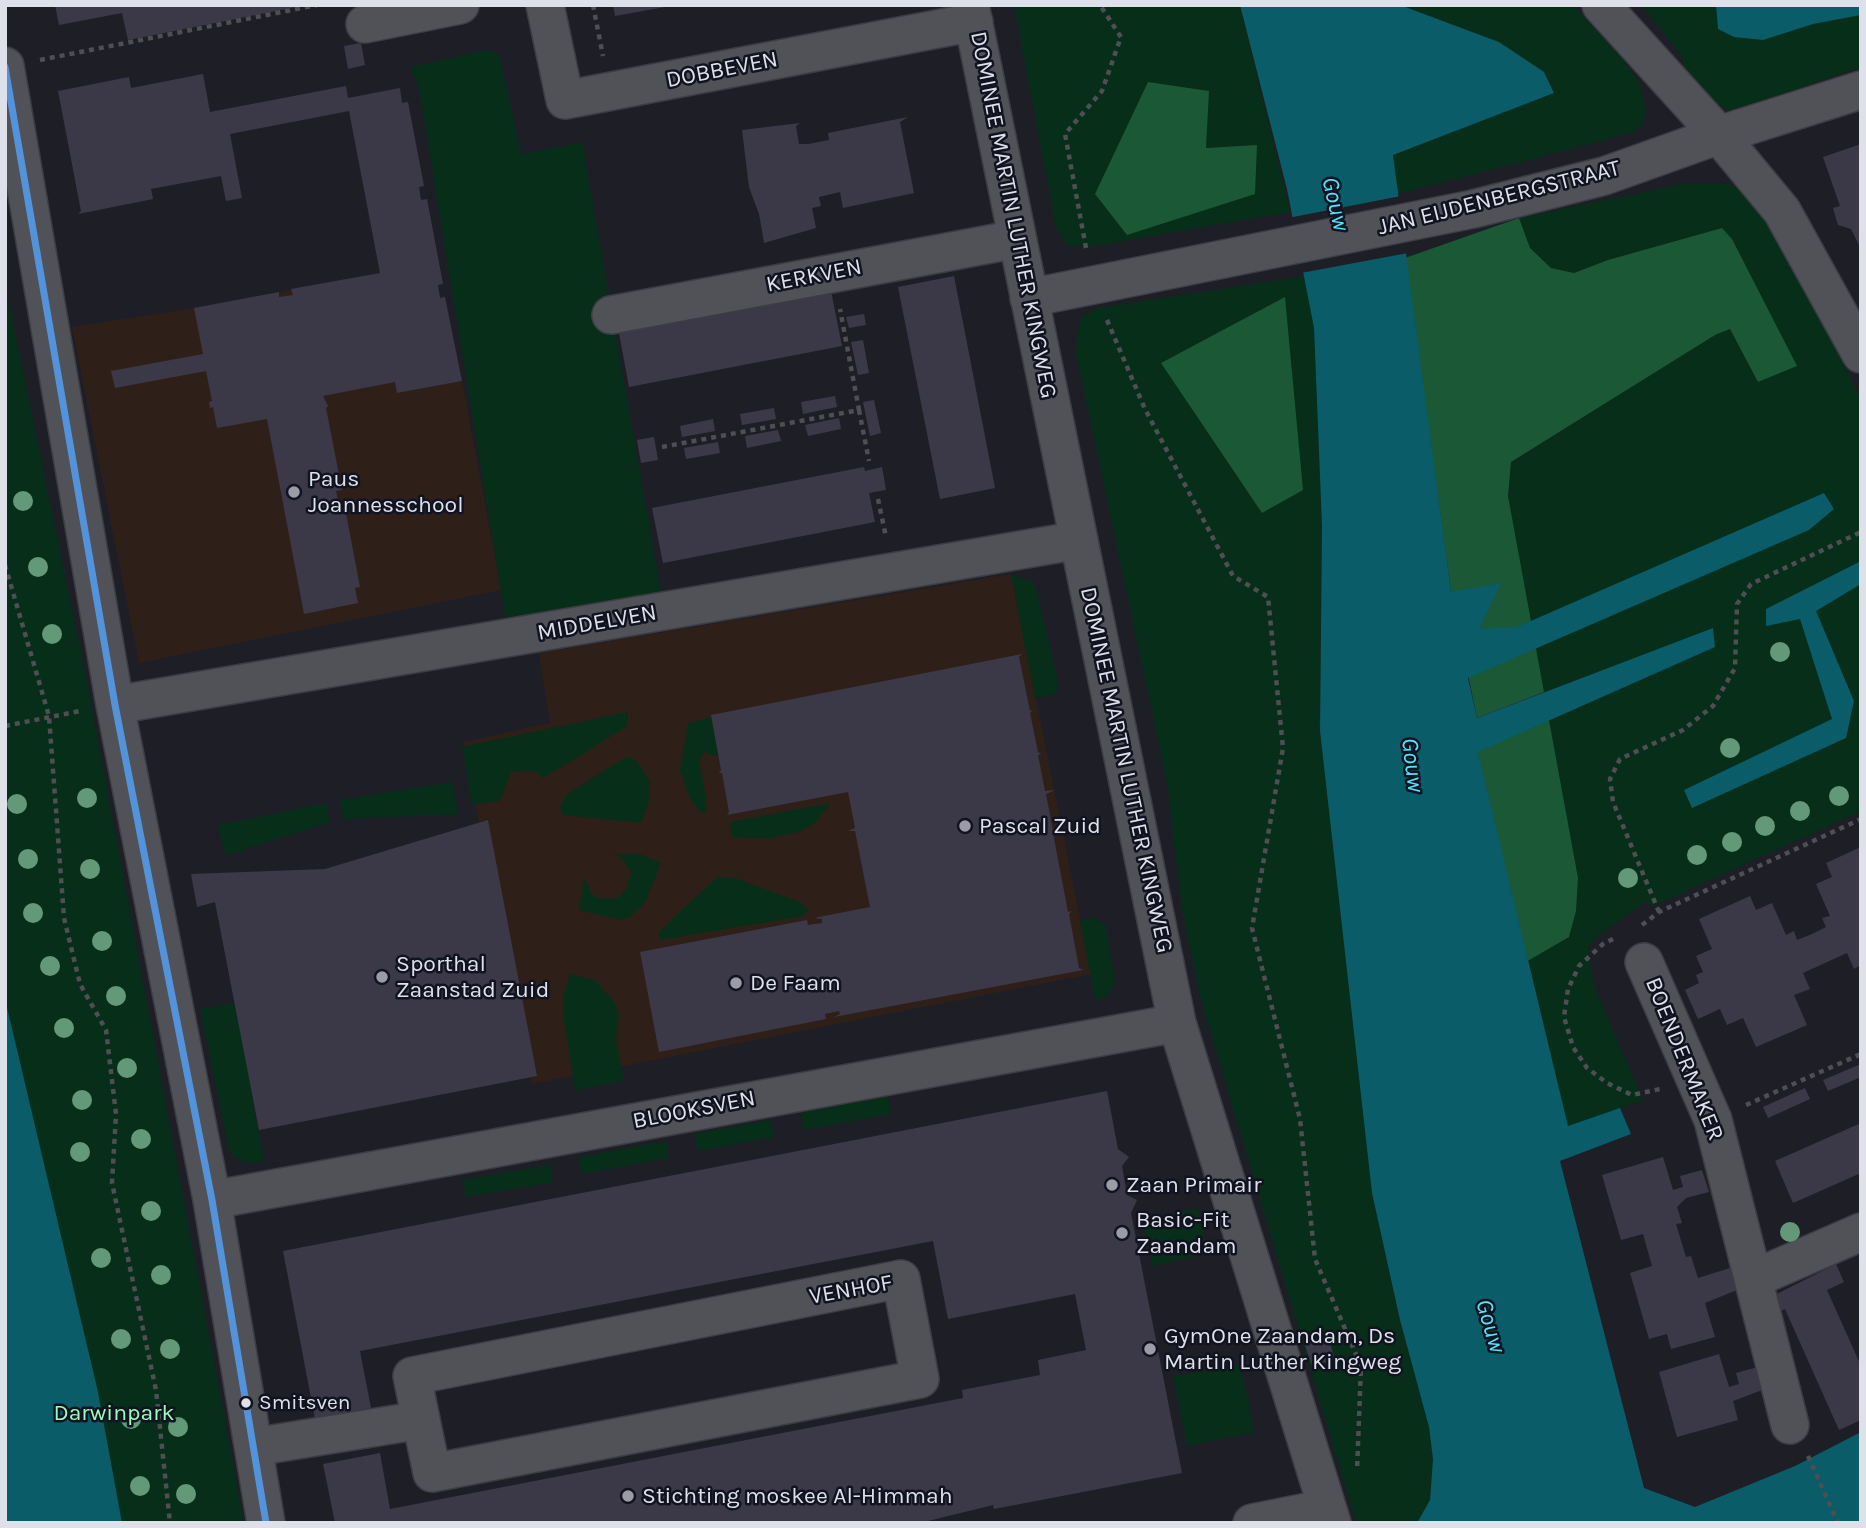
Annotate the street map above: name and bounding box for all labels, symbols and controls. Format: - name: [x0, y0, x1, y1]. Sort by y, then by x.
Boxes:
- street label: DOMINEE MARTIN LUTHER KINGWEG: [964, 29, 1062, 401]
- street label: DOBBEVEN: [664, 46, 780, 94]
- street label: JAN EIJDENBERGSTRAAT: [1375, 155, 1623, 241]
- water label: Gouw: [1315, 174, 1355, 234]
- street label: KERKVEN: [764, 253, 864, 299]
- place label: Paus Joannesschool: [308, 465, 464, 519]
- marker: Paus Joannesschool: [286, 484, 302, 500]
- street label: DOMINEE MARTIN LUTHER KINGWEG: [1074, 585, 1178, 955]
- street label: MIDDELVEN: [535, 599, 659, 647]
- water label: Gouw: [1394, 736, 1430, 794]
- place label: Pascal Zuid: [979, 812, 1101, 840]
- marker: Pascal Zuid: [957, 818, 973, 834]
- place label: Sporthal Zaanstad Zuid: [396, 950, 549, 1004]
- marker: Sporthal Zaanstad Zuid: [374, 969, 390, 985]
- place label: De Faam: [750, 969, 841, 997]
- street label: BOENDERMAKER: [1639, 973, 1729, 1145]
- marker: De Faam: [728, 975, 744, 991]
- street label: BLOOKSVEN: [630, 1085, 758, 1135]
- place label: Zaan Primair: [1126, 1171, 1262, 1199]
- marker: Zaan Primair: [1104, 1177, 1120, 1193]
- place label: Basic-Fit Zaandam: [1136, 1206, 1237, 1260]
- marker: Basic-Fit Zaandam: [1114, 1225, 1130, 1241]
- street label: VENHOF: [807, 1269, 895, 1311]
- water label: Gouw: [1469, 1296, 1511, 1356]
- place label: GymOne Zaandam, Ds Martin Luther Kingweg: [1164, 1322, 1401, 1376]
- marker: GymOne Zaandam, Ds Martin Luther Kingweg: [1142, 1341, 1158, 1357]
- place label: Smitsven: [259, 1390, 351, 1416]
- marker: Smitsven: [239, 1396, 253, 1410]
- park label: Darwinpark: [54, 1399, 174, 1427]
- place label: Stichting moskee Al-Himmah: [642, 1482, 953, 1510]
- marker: Stichting moskee Al-Himmah: [620, 1488, 636, 1504]

